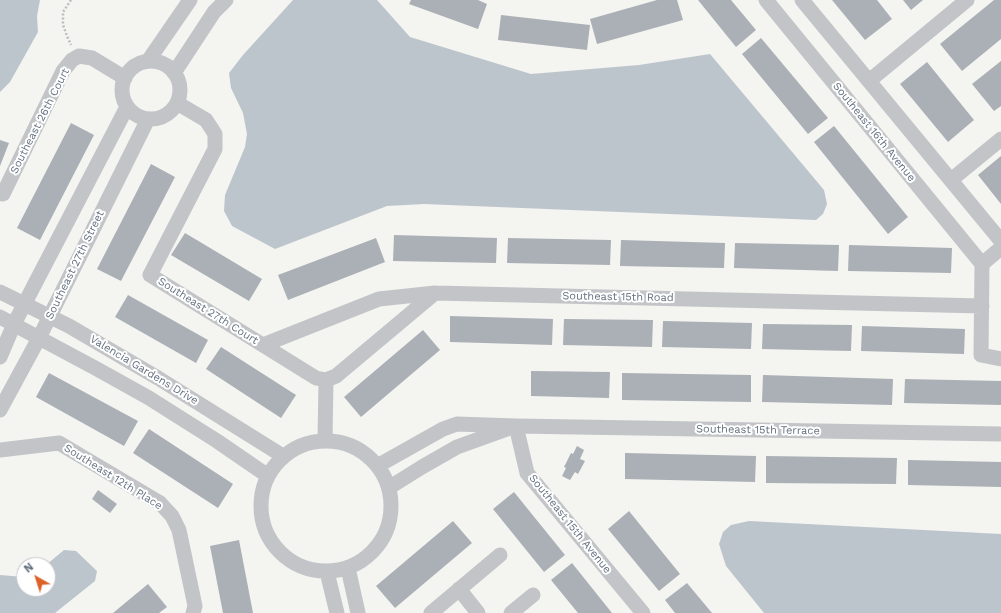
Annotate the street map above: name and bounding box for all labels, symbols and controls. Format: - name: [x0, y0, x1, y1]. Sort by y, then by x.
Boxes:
- street label: Southeast 26th Court: [8, 66, 72, 176]
- street label: Southeast 16th Avenue: [830, 80, 918, 184]
- street label: Southeast 27th Street: [43, 209, 107, 321]
- street label: Southeast 27th Court: [155, 275, 261, 347]
- street label: Southeast 15th Road: [562, 289, 674, 305]
- street label: Valencia Gardens Drive: [88, 332, 200, 408]
- street label: Southeast 15th Terrace: [696, 422, 820, 438]
- street label: Southeast 12th Place: [61, 441, 165, 513]
- street label: Southeast 15th Avenue: [526, 472, 614, 576]
- north arrow: [16, 557, 56, 597]
- text: N: [22, 560, 36, 576]

